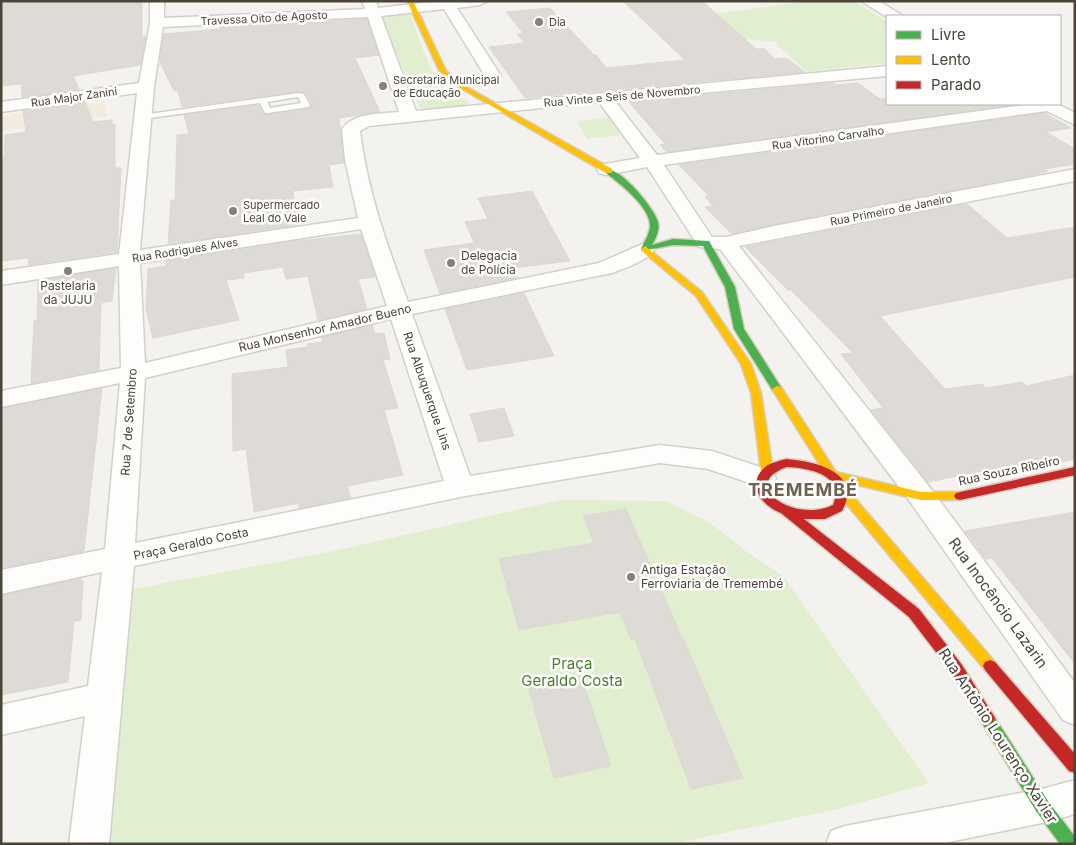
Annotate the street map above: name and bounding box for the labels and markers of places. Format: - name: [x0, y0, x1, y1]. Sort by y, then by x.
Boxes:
- place label: Dia: [549, 15, 566, 29]
- marker: Dia: [533, 16, 545, 28]
- place label: Secretaria Municipal de Educação: [393, 73, 499, 100]
- marker: Secretaria Municipal de Educação: [377, 80, 389, 92]
- place label: Supermercado Leal do Vale: [243, 198, 320, 225]
- marker: Supermercado Leal do Vale: [227, 205, 239, 217]
- place label: Delegacia de Polícia: [461, 248, 517, 277]
- marker: Delegacia de Polícia: [445, 257, 457, 269]
- marker: Pastelaria da JUJU: [62, 265, 74, 277]
- place label: Pastelaria da JUJU: [40, 278, 96, 307]
- place label: Antiga Estação Ferroviaria de Tremembé: [641, 562, 783, 591]
- marker: Antiga Estação Ferroviaria de Tremembé: [625, 571, 637, 583]

